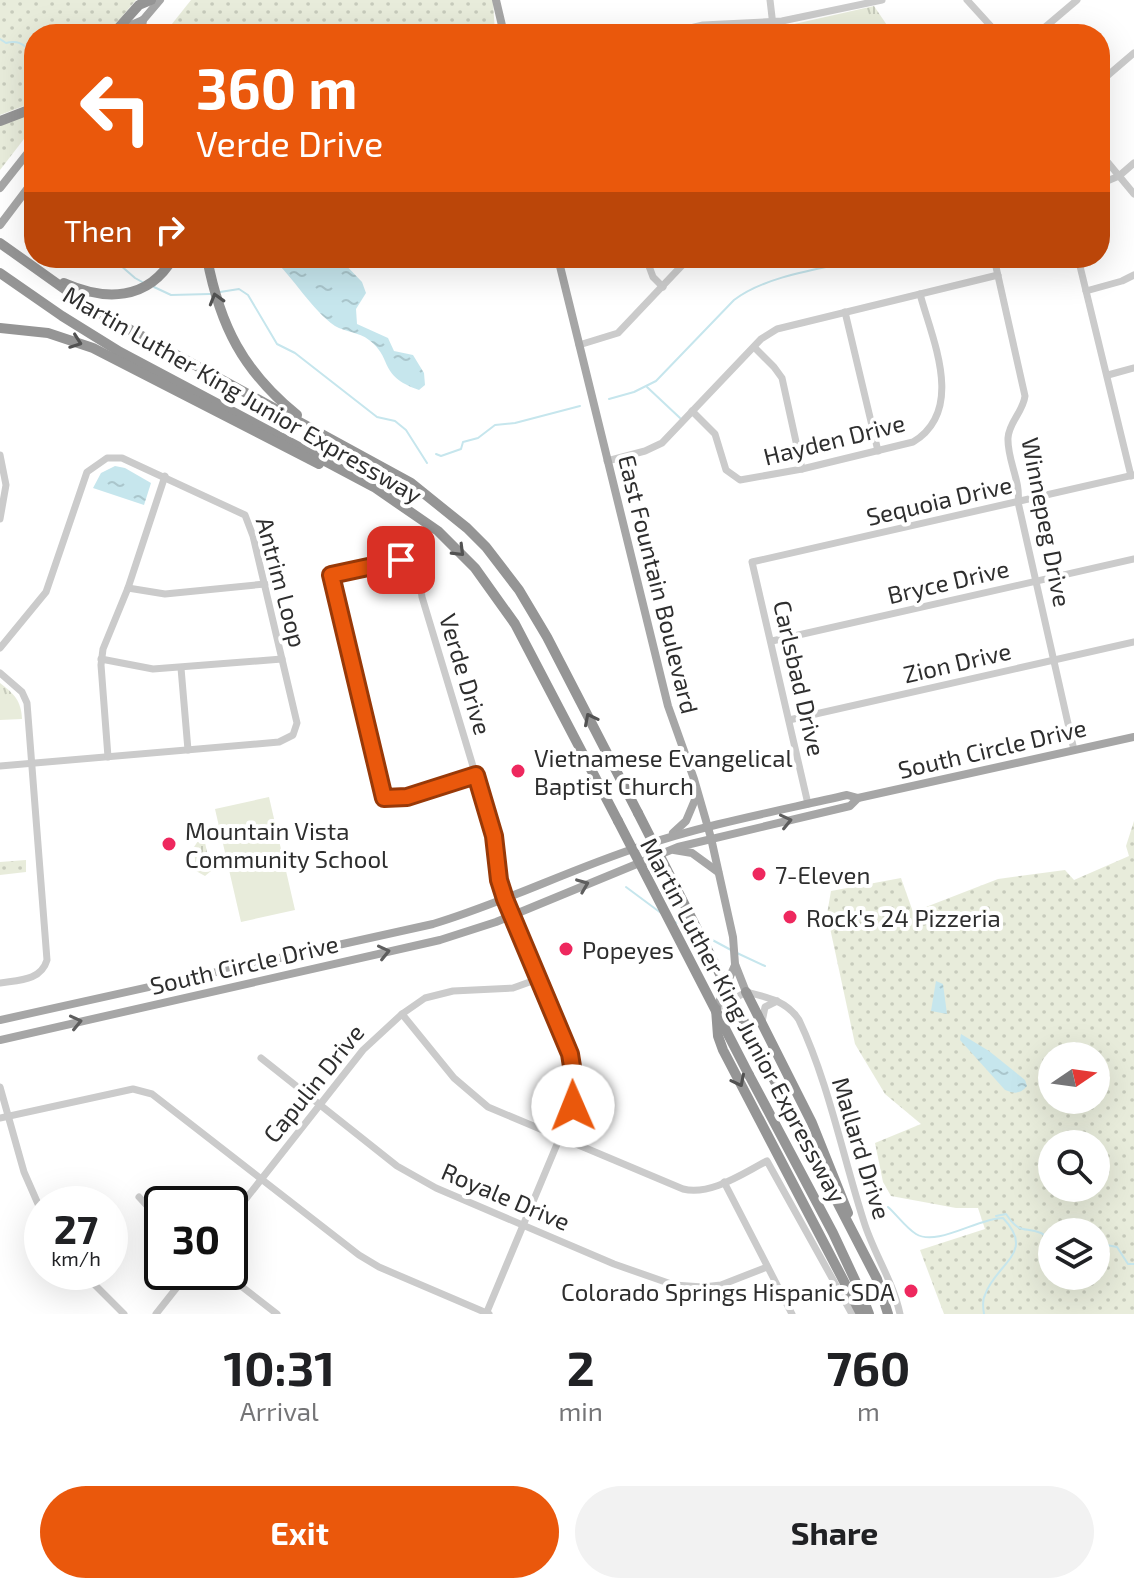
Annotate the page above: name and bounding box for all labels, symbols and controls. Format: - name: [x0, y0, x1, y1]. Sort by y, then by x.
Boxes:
- text: 360 m: [196, 53, 358, 120]
- icon: left: [64, 56, 168, 160]
- text: Verde Drive: [196, 121, 383, 164]
- icon: right: [148, 208, 192, 252]
- text: Then: [64, 212, 132, 248]
- street label: Martin Luther King Junior Expressway: [59, 279, 428, 509]
- one-way arrow: [209, 292, 225, 306]
- one-way arrow: [68, 332, 82, 349]
- street label: Hayden Drive: [760, 407, 908, 471]
- street label: Winnepeg Drive: [1016, 435, 1078, 609]
- street label: East Fountain Boulevard: [613, 452, 705, 716]
- street label: Sequoia Drive: [863, 469, 1015, 531]
- street label: Antrim Loop: [251, 514, 313, 650]
- pin: [367, 526, 435, 594]
- icon: arrive: [379, 538, 423, 582]
- one-way arrow: [450, 542, 464, 556]
- street label: Bryce Drive: [884, 553, 1012, 609]
- street label: Carlsbad Drive: [768, 597, 832, 759]
- street label: Verde Drive: [434, 610, 498, 738]
- street label: Zion Drive: [900, 636, 1014, 688]
- street label: South Circle Drive: [895, 712, 1089, 784]
- one-way arrow: [584, 713, 599, 728]
- place label: Vietnamese Evangelical Baptist Church: [534, 743, 793, 800]
- marker: Vietnamese Evangelical Baptist Church: [509, 762, 527, 780]
- one-way arrow: [778, 813, 792, 830]
- place label: Mountain Vista Community School: [185, 816, 388, 873]
- street label: Martin Luther King Junior Expressway: [635, 833, 853, 1208]
- marker: Mountain Vista Community School: [160, 835, 178, 853]
- place label: 7-Eleven: [775, 860, 870, 889]
- marker: 7-Eleven: [750, 865, 768, 883]
- one-way arrow: [575, 878, 589, 894]
- place label: Rock's 24 Pizzeria: [806, 903, 1001, 932]
- marker: Rock's 24 Pizzeria: [781, 908, 799, 926]
- street label: South Circle Drive: [147, 928, 341, 1000]
- place label: Popeyes: [582, 935, 674, 964]
- marker: Popeyes: [557, 940, 575, 958]
- one-way arrow: [377, 945, 391, 962]
- one-way arrow: [69, 1014, 82, 1031]
- street label: Capulin Drive: [256, 1018, 370, 1148]
- north arrow: [1038, 1042, 1110, 1114]
- map controls: [1038, 1042, 1110, 1290]
- position arrow: [531, 1064, 615, 1148]
- one-way arrow: [730, 1073, 745, 1088]
- street label: Mallard Drive: [827, 1073, 897, 1223]
- button: search: [1038, 1130, 1110, 1202]
- street label: Royale Drive: [438, 1156, 574, 1236]
- speed limit sign: 30: [144, 1186, 248, 1290]
- text: 27: [54, 1204, 98, 1252]
- button: layers: [1038, 1218, 1110, 1290]
- text: km/h: [51, 1246, 101, 1270]
- place label: Colorado Springs Hispanic SDA: [561, 1277, 895, 1306]
- marker: Colorado Springs Hispanic SDA: [902, 1282, 920, 1300]
- text: 10:31: [224, 1338, 335, 1396]
- text: 2: [567, 1338, 595, 1396]
- text: 760: [826, 1338, 910, 1396]
- text: Arrival: [240, 1395, 319, 1426]
- text: min: [559, 1395, 603, 1426]
- text: m: [857, 1395, 880, 1426]
- button: Exit: [40, 1486, 559, 1578]
- button: Share: [575, 1486, 1094, 1578]

